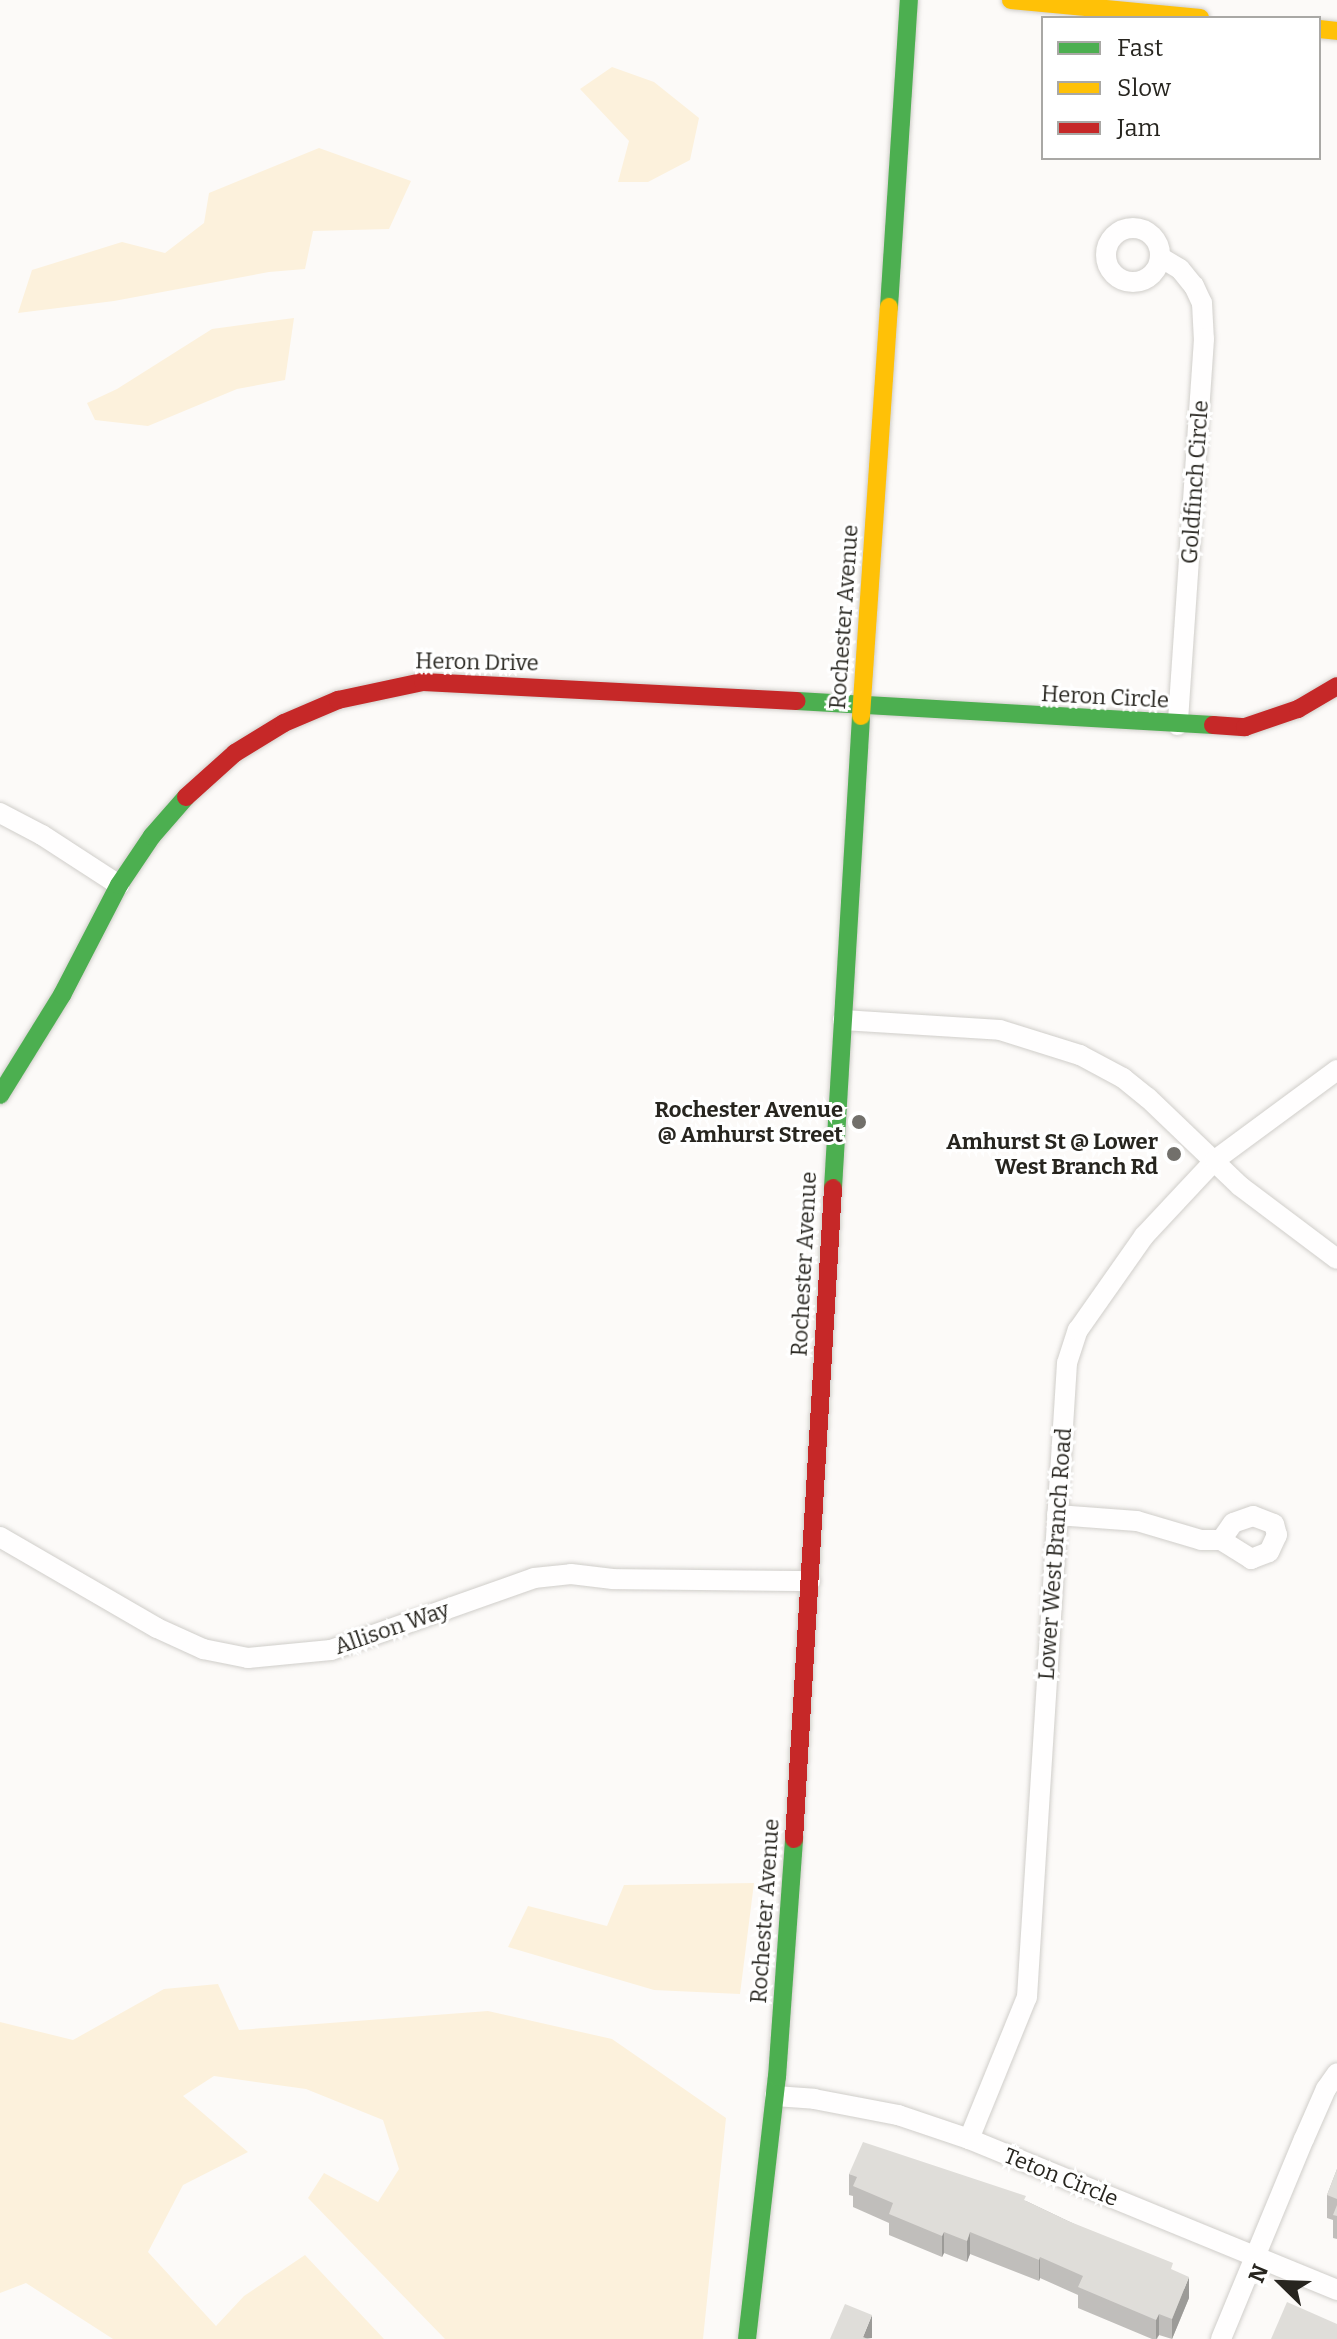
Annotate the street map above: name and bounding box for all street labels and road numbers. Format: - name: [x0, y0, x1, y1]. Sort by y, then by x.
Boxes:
- street label: Goldfinch Circle: [1176, 399, 1214, 565]
- street label: Rochester Avenue: [824, 524, 864, 710]
- street label: Heron Drive: [415, 648, 539, 676]
- street label: Heron Circle: [1040, 680, 1170, 714]
- street label: Rochester Avenue: [786, 1171, 822, 1357]
- street label: Lower West Branch Road: [1033, 1427, 1077, 1681]
- street label: Allison Way: [331, 1596, 453, 1660]
- street label: Rochester Avenue: [745, 1818, 785, 2004]
- street label: Teton Circle: [1000, 2142, 1122, 2212]

